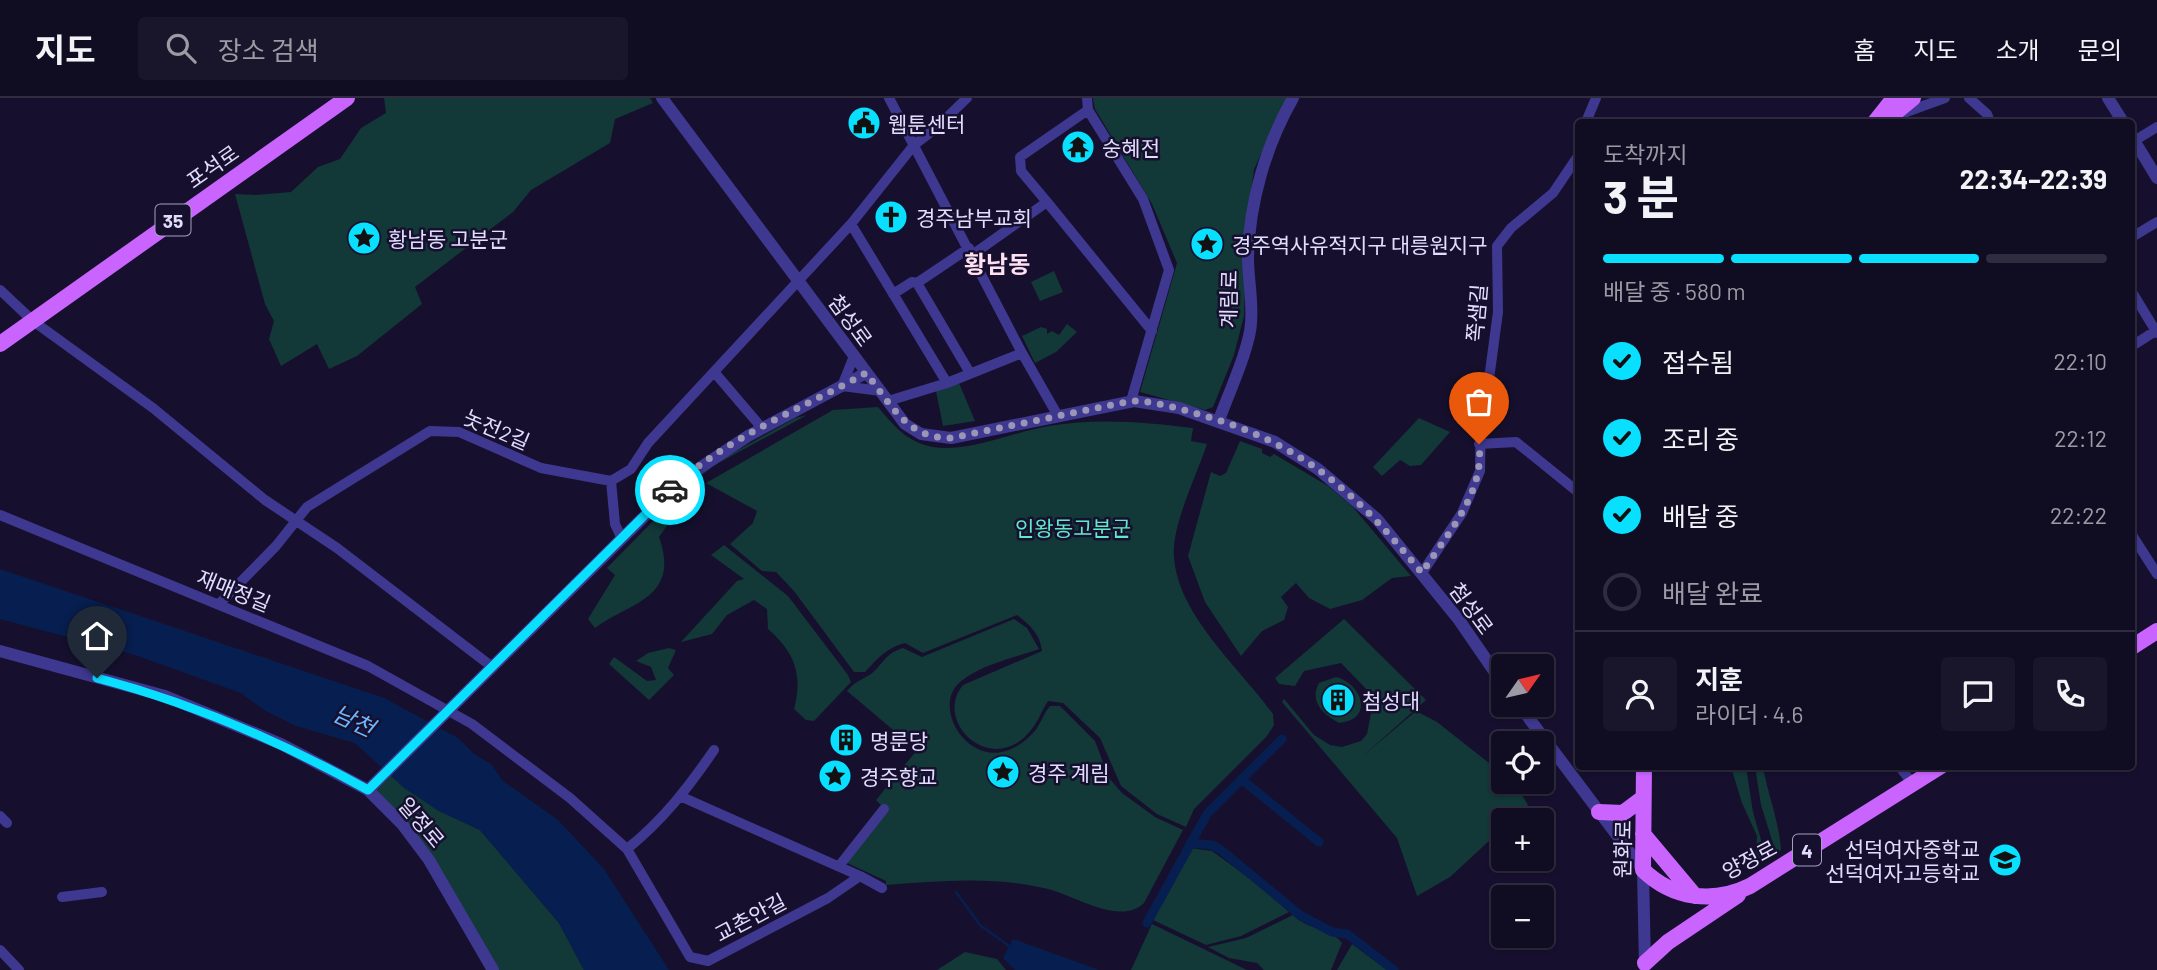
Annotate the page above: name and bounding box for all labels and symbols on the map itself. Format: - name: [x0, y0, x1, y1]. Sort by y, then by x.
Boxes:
- public building icon: 웹툰센터: [845, 104, 883, 142]
- place label: 웹툰센터: [888, 111, 965, 136]
- temple icon: 숭혜전: [1059, 128, 1097, 166]
- place label: 숭혜전: [1102, 135, 1160, 160]
- street label: 포석로: [181, 139, 243, 193]
- church icon: 경주남부교회: [872, 198, 910, 236]
- road number: 35: [156, 204, 190, 236]
- place label: 경주남부교회: [916, 205, 1032, 230]
- place icon: 황남동 고분군: [345, 219, 383, 257]
- place icon: 경주역사유적지구 대릉원지구: [1188, 225, 1226, 263]
- place label: 황남동 고분군: [388, 226, 508, 251]
- place label: 경주역사유적지구 대릉원지구: [1232, 232, 1487, 257]
- district label: 황남동: [964, 249, 1030, 278]
- street label: 계림로: [1215, 270, 1241, 328]
- street label: 쪽샘길: [1461, 283, 1491, 343]
- street label: 첨성로: [824, 289, 878, 351]
- pin: [1449, 372, 1509, 444]
- street label: 놋전2길: [460, 404, 534, 454]
- courier: [635, 455, 705, 525]
- park label: 인왕동고분군: [1015, 515, 1131, 540]
- street label: 재매정길: [193, 564, 275, 616]
- street label: 첨성로: [1445, 577, 1499, 639]
- pin: [67, 606, 127, 678]
- north arrow: [1491, 654, 1554, 718]
- building icon: 첨성대: [1319, 681, 1357, 719]
- place label: 첨성대: [1362, 688, 1420, 713]
- water label: 남천: [329, 698, 382, 743]
- building icon: 명룬당: [827, 721, 865, 759]
- place label: 명룬당: [870, 728, 928, 753]
- place icon: 경주 계림: [984, 753, 1022, 791]
- place icon: 경주향교: [816, 757, 854, 795]
- place label: 경주 계림: [1028, 760, 1109, 785]
- place label: 경주향교: [860, 764, 937, 789]
- street label: 일정로: [394, 792, 450, 852]
- street label: 원화로: [1609, 820, 1635, 878]
- street label: 양정로: [1718, 834, 1780, 884]
- road number: 4: [1793, 834, 1821, 866]
- place label: 선덕여자중학교 선덕여자고등학교: [1825, 836, 1980, 885]
- school or university icon: 선덕여자중학교 선덕여자고등학교: [1986, 841, 2024, 879]
- street label: 교촌안길: [710, 888, 790, 946]

